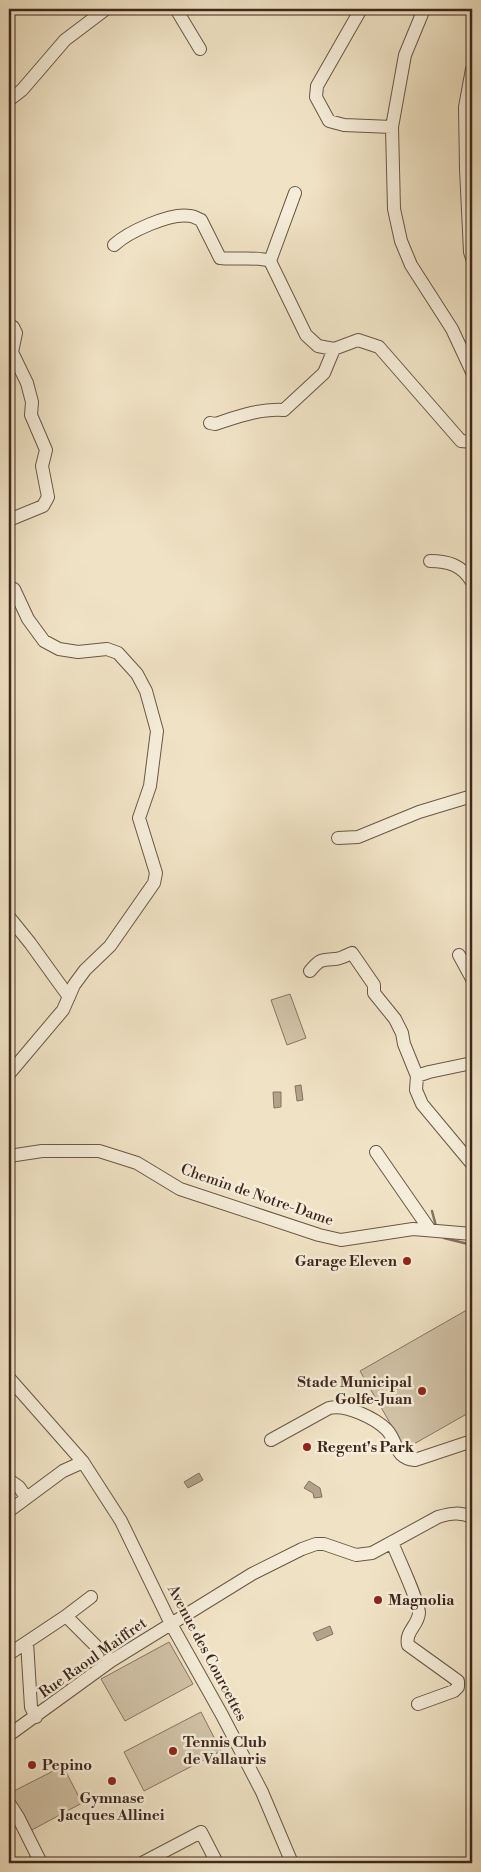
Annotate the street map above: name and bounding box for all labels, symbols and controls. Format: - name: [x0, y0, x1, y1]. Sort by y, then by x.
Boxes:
- street label: Chemin de Notre-Dame: [178, 1160, 336, 1230]
- place label: Garage Eleven: [295, 1252, 398, 1271]
- marker: Garage Eleven: [401, 1255, 413, 1267]
- place label: Stade Municipal Golfe-Juan: [297, 1373, 413, 1409]
- marker: Stade Municipal Golfe-Juan: [416, 1385, 428, 1397]
- place label: Regent's Park: [317, 1438, 415, 1457]
- marker: Regent's Park: [301, 1441, 313, 1453]
- street label: Avenue des Courcettes: [163, 1581, 251, 1724]
- place label: Magnolia: [388, 1591, 455, 1610]
- marker: Magnolia: [372, 1594, 384, 1606]
- street label: Rue Raoul Maiffret: [35, 1613, 151, 1702]
- place label: Tennis Club de Vallauris: [183, 1733, 267, 1769]
- marker: Tennis Club de Vallauris: [167, 1745, 179, 1757]
- place label: Pepino: [42, 1756, 92, 1775]
- marker: Pepino: [26, 1759, 38, 1771]
- marker: Gymnase Jacques Allinei: [106, 1775, 118, 1787]
- place label: Gymnase Jacques Allinei: [57, 1789, 165, 1825]

